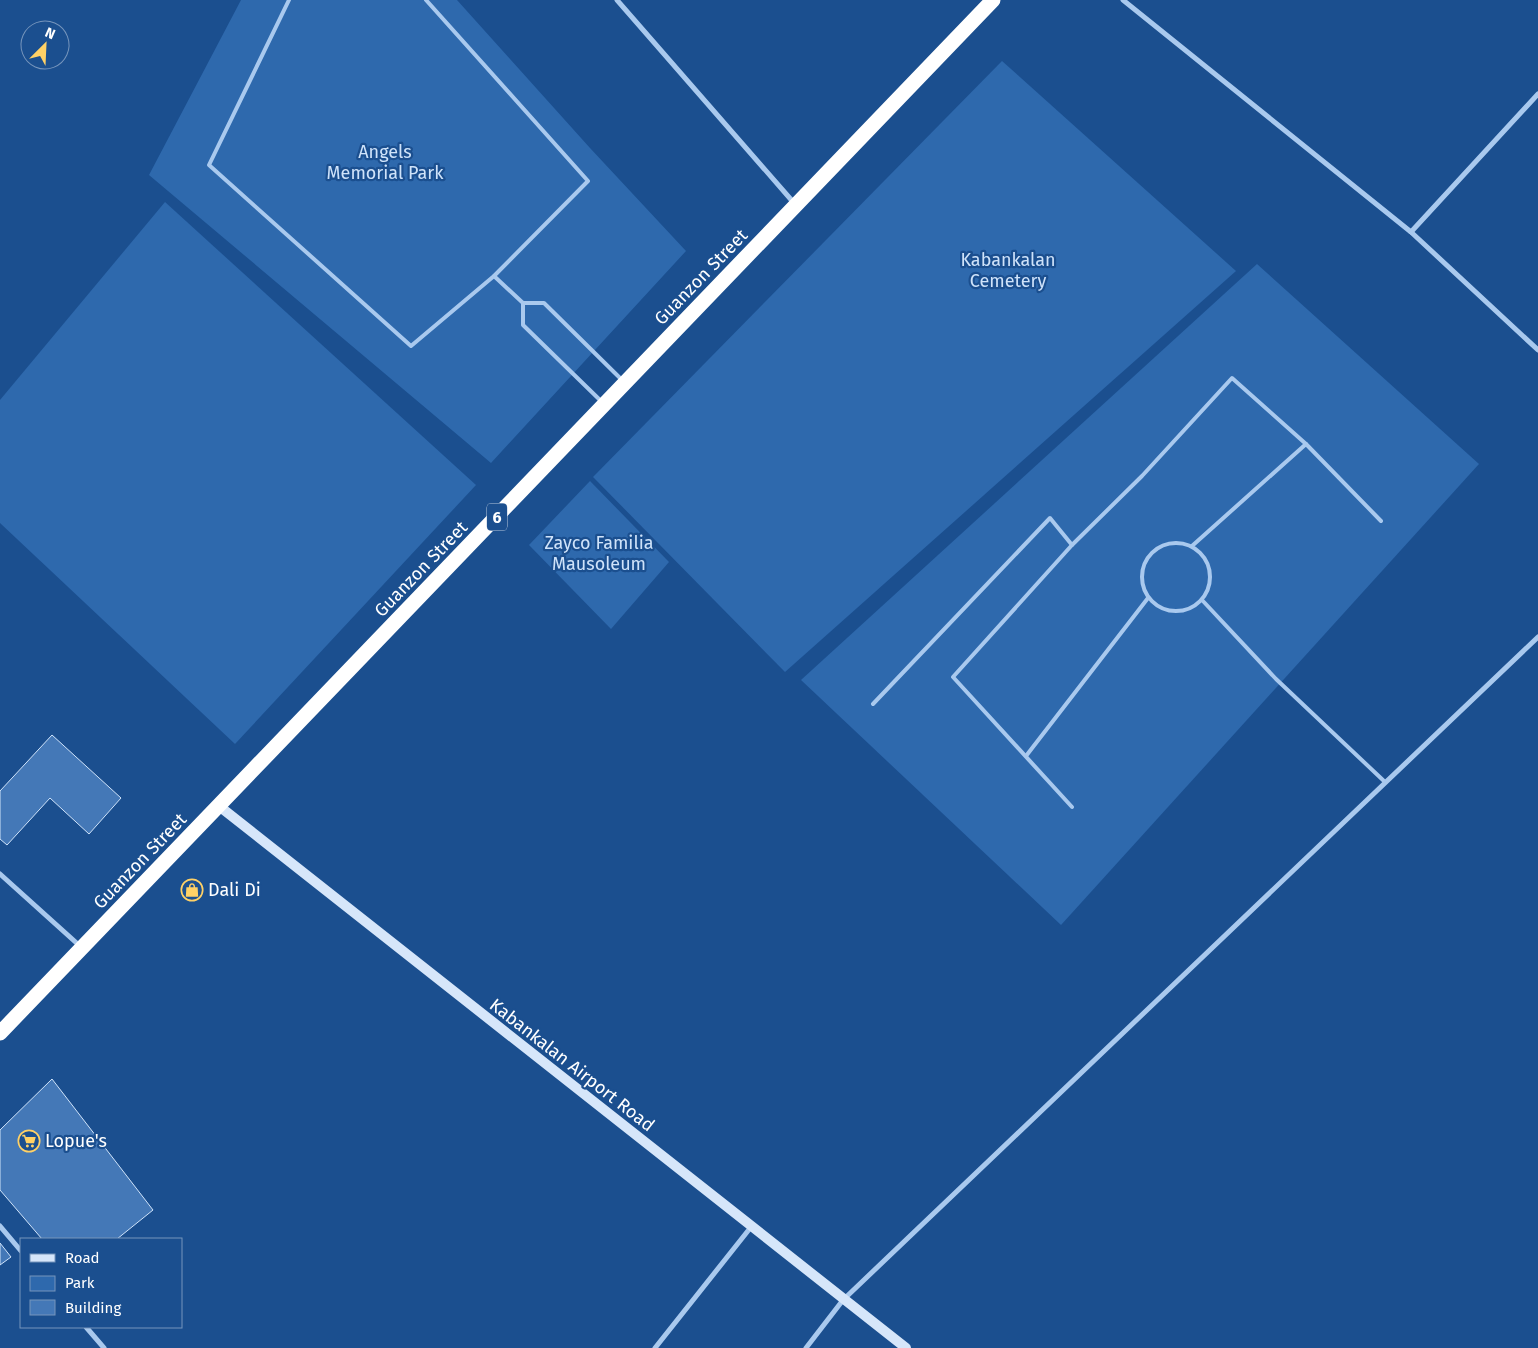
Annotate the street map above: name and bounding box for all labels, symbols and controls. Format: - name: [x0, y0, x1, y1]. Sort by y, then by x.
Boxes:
- north arrow: [20, 20, 70, 70]
- text: N: [42, 24, 58, 43]
- park label: Angels Memorial Park: [327, 141, 444, 184]
- street label: Guanzon Street: [650, 224, 753, 329]
- park label: Kabankalan Cemetery: [960, 249, 1056, 292]
- road number: 6: [487, 504, 507, 530]
- street label: Guanzon Street: [370, 516, 473, 621]
- park label: Zayco Familia Mausoleum: [544, 532, 654, 575]
- street label: Guanzon Street: [89, 808, 192, 913]
- shop icon: Dali Di: [180, 878, 204, 902]
- place label: Dali Di: [208, 879, 261, 901]
- street label: Kabankalan Airport Road: [485, 994, 659, 1136]
- supermarket icon: Lopue's: [17, 1129, 41, 1153]
- place label: Lopue's: [45, 1130, 107, 1152]
- legend: [20, 1238, 182, 1328]
- text: Road: [65, 1249, 100, 1267]
- text: Park: [65, 1274, 95, 1292]
- text: Building: [65, 1299, 121, 1317]

